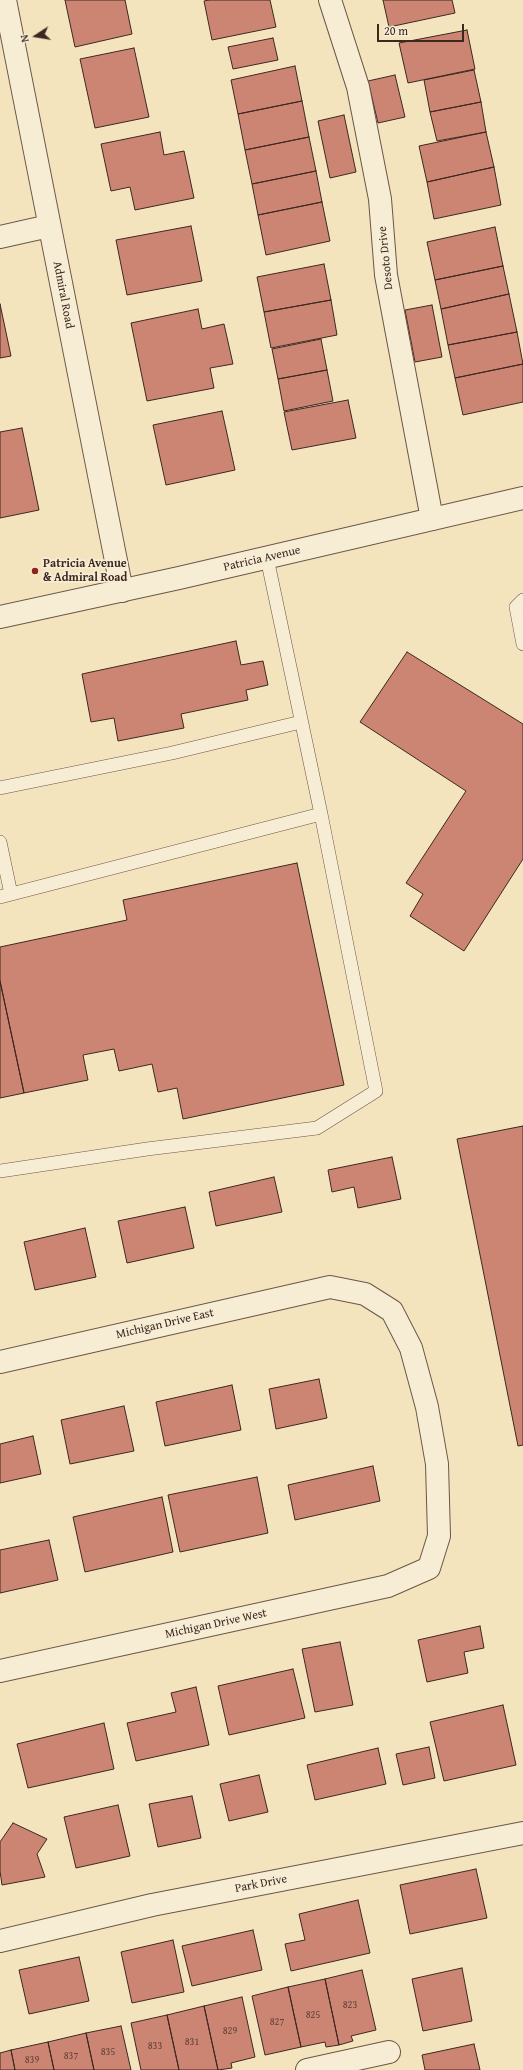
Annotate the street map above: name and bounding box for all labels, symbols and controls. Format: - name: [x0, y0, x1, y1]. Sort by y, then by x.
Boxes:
- north arrow: [16, 16, 56, 56]
- scale bar: [379, 16, 466, 42]
- text: 20 m: [384, 22, 408, 39]
- text: N: [16, 33, 33, 44]
- street label: Desoto Drive: [376, 226, 396, 290]
- street label: Admiral Road: [49, 260, 77, 330]
- street label: Patricia Avenue: [222, 543, 302, 575]
- place label: Patricia Avenue & Admiral Road: [43, 557, 127, 585]
- marker: Patricia Avenue & Admiral Road: [30, 566, 40, 576]
- street label: Michigan Drive East: [115, 1306, 215, 1342]
- street label: Michigan Drive West: [164, 1606, 268, 1642]
- street label: Park Drive: [234, 1872, 288, 1896]
- house number: 823: [343, 1999, 357, 2011]
- house number: 825: [306, 2009, 320, 2021]
- house number: 827: [270, 2016, 284, 2028]
- house number: 829: [223, 2025, 237, 2037]
- house number: 831: [185, 2036, 199, 2048]
- house number: 833: [148, 2040, 162, 2052]
- house number: 835: [101, 2046, 115, 2058]
- house number: 837: [64, 2050, 78, 2062]
- house number: 839: [25, 2054, 39, 2066]

